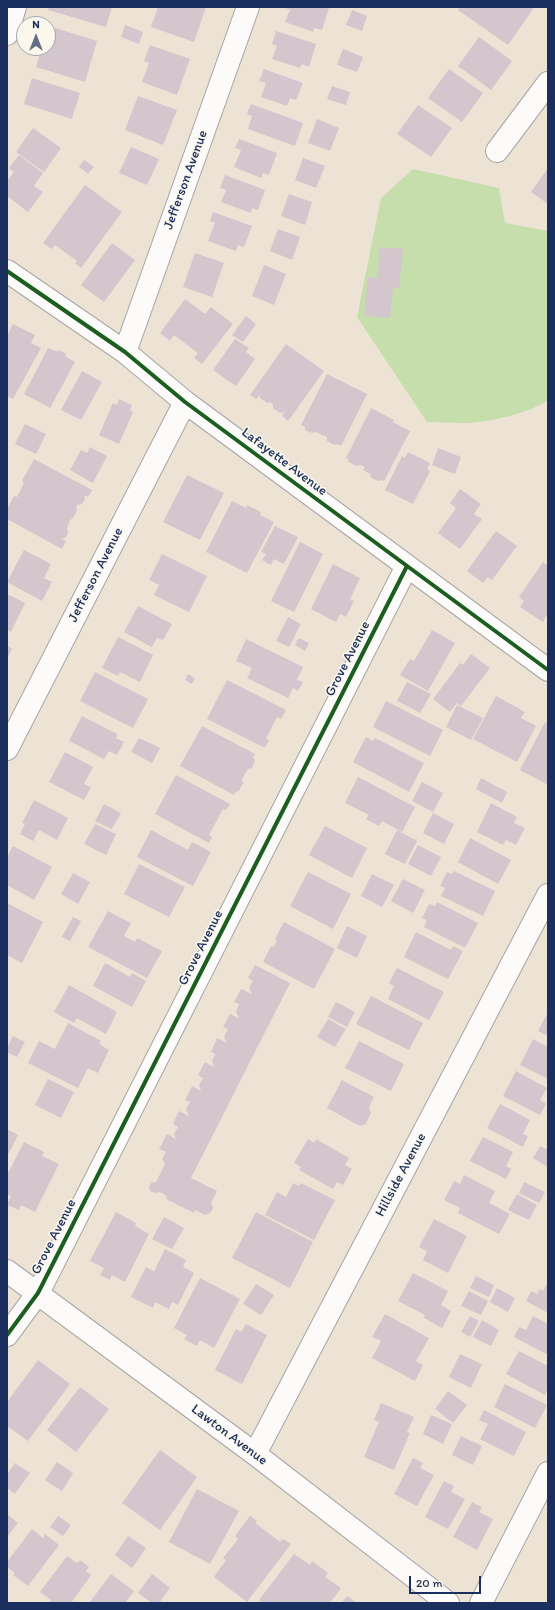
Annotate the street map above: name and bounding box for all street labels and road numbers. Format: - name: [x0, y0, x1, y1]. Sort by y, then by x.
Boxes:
- street label: Jefferson Avenue: [160, 128, 212, 232]
- street label: Lafayette Avenue: [238, 424, 330, 500]
- street label: Jefferson Avenue: [65, 525, 127, 625]
- street label: Grove Avenue: [322, 618, 374, 700]
- street label: Grove Avenue: [175, 907, 227, 989]
- street label: Hillside Avenue: [372, 1130, 430, 1220]
- street label: Grove Avenue: [28, 1196, 80, 1278]
- street label: Lawton Avenue: [188, 1401, 270, 1469]

